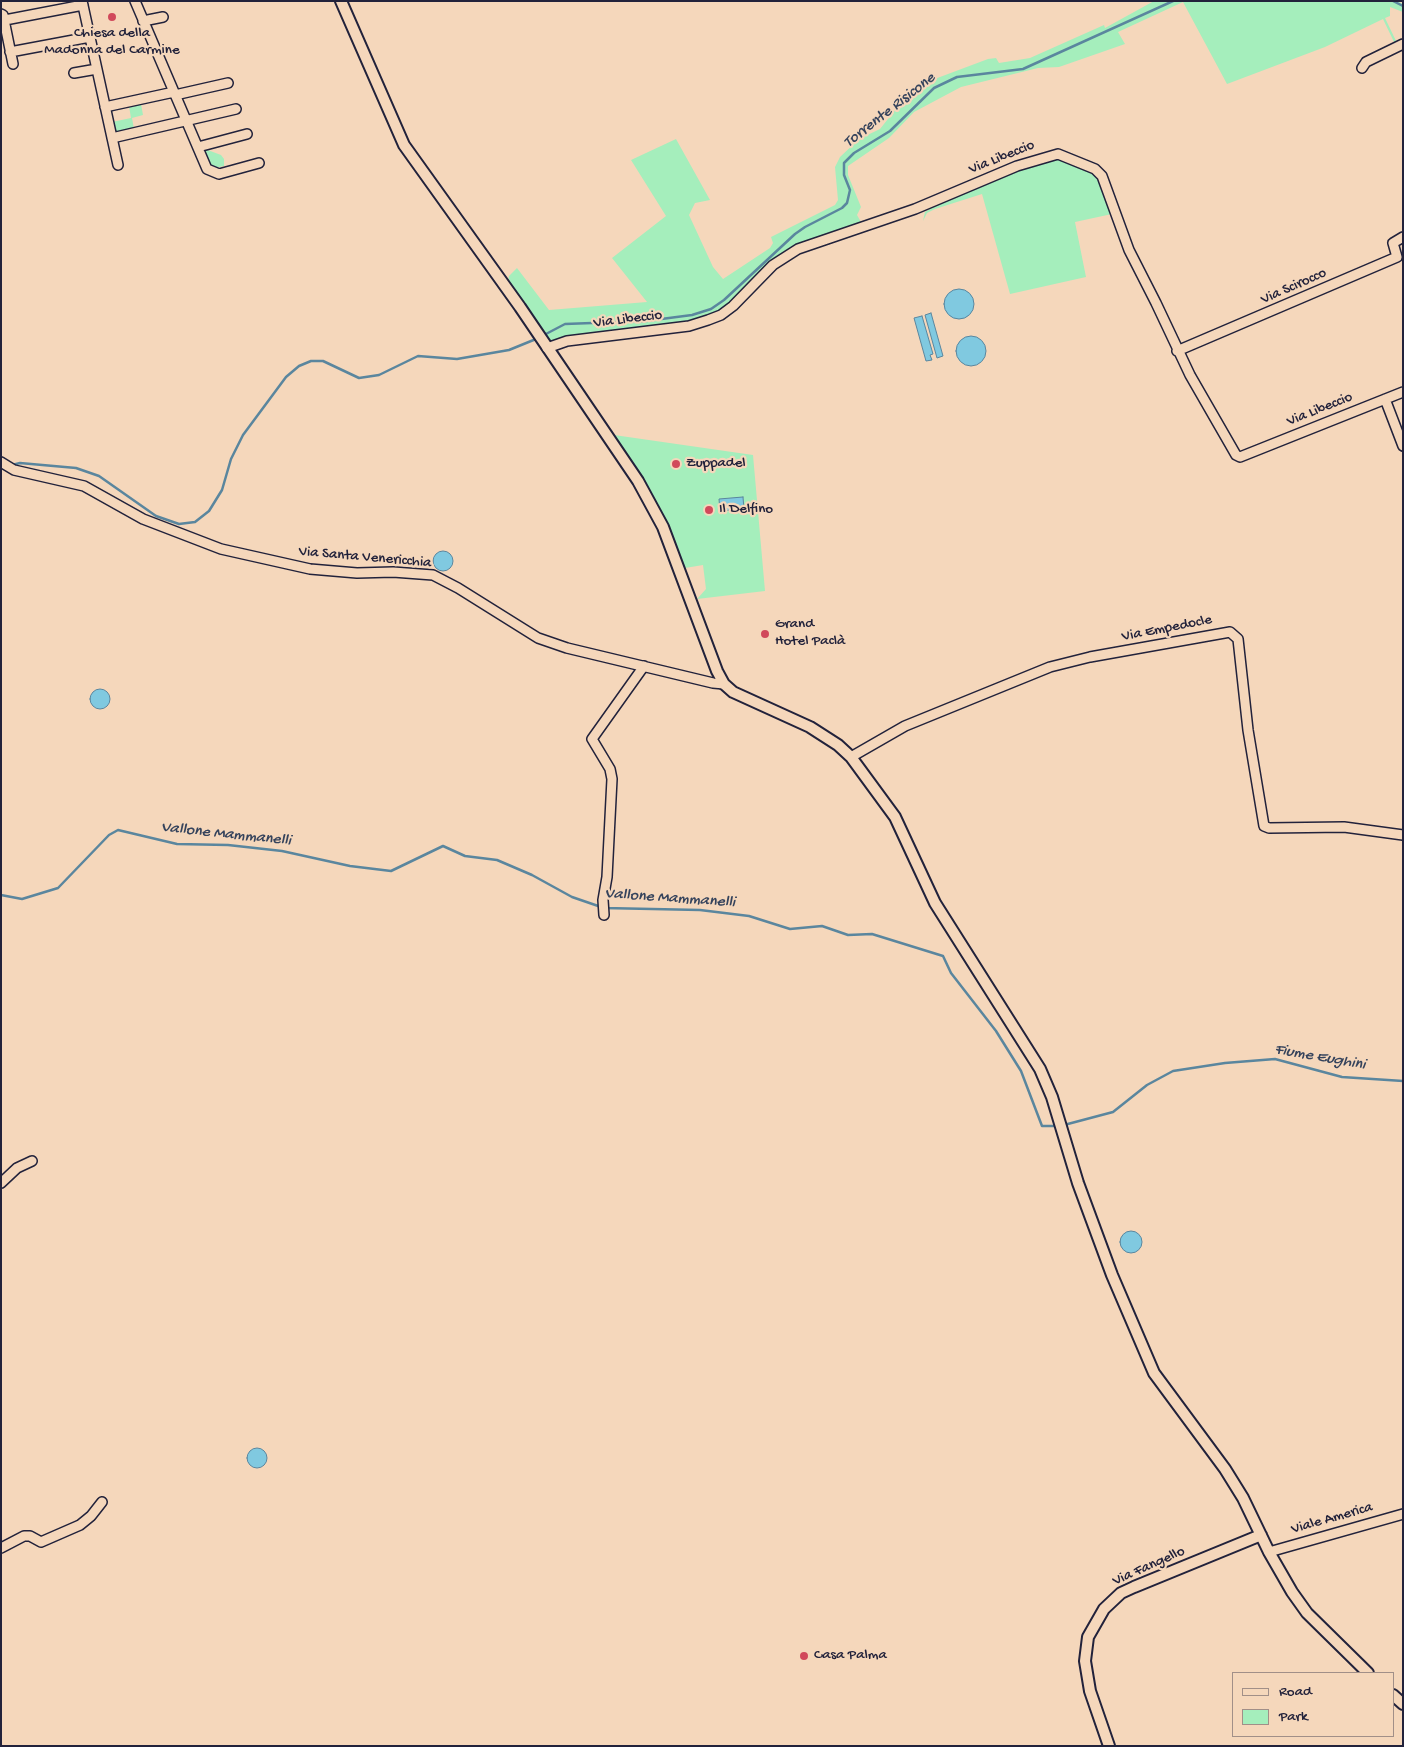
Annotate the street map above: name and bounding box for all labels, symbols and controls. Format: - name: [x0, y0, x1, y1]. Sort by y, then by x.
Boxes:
- marker: Chiesa della Madonna del Carmine: [106, 11, 118, 23]
- place label: Chiesa della Madonna del Carmine: [44, 25, 180, 60]
- water label: Torrente Risicone: [840, 69, 940, 153]
- street label: Via Libeccio: [967, 137, 1037, 179]
- street label: Via Scirocco: [1258, 265, 1330, 309]
- street label: Via Libeccio: [593, 307, 663, 333]
- street label: Via Libeccio: [1285, 389, 1355, 431]
- place label: Zuppadel: [686, 455, 746, 473]
- marker: Zuppadel: [670, 458, 682, 470]
- place label: Il Delfino: [719, 501, 773, 519]
- marker: Il Delfino: [703, 504, 715, 516]
- street label: Via Santa Venericchia: [298, 543, 432, 573]
- street label: Via Empedocle: [1120, 611, 1214, 647]
- place label: Grand Hotel Paclà: [775, 616, 845, 651]
- marker: Grand Hotel Paclà: [759, 628, 771, 640]
- water label: Vallone Mammanelli: [160, 819, 292, 851]
- water label: Vallone Mammanelli: [604, 885, 736, 913]
- water label: Fiume Eughini: [1273, 1041, 1367, 1075]
- street label: Viale America: [1289, 1499, 1375, 1539]
- street label: Via Fangello: [1110, 1543, 1188, 1591]
- place label: Casa Palma: [814, 1647, 887, 1665]
- marker: Casa Palma: [798, 1650, 810, 1662]
- legend: [1232, 1672, 1394, 1737]
- text: Road: [1279, 1683, 1312, 1701]
- text: Park: [1279, 1708, 1308, 1726]

